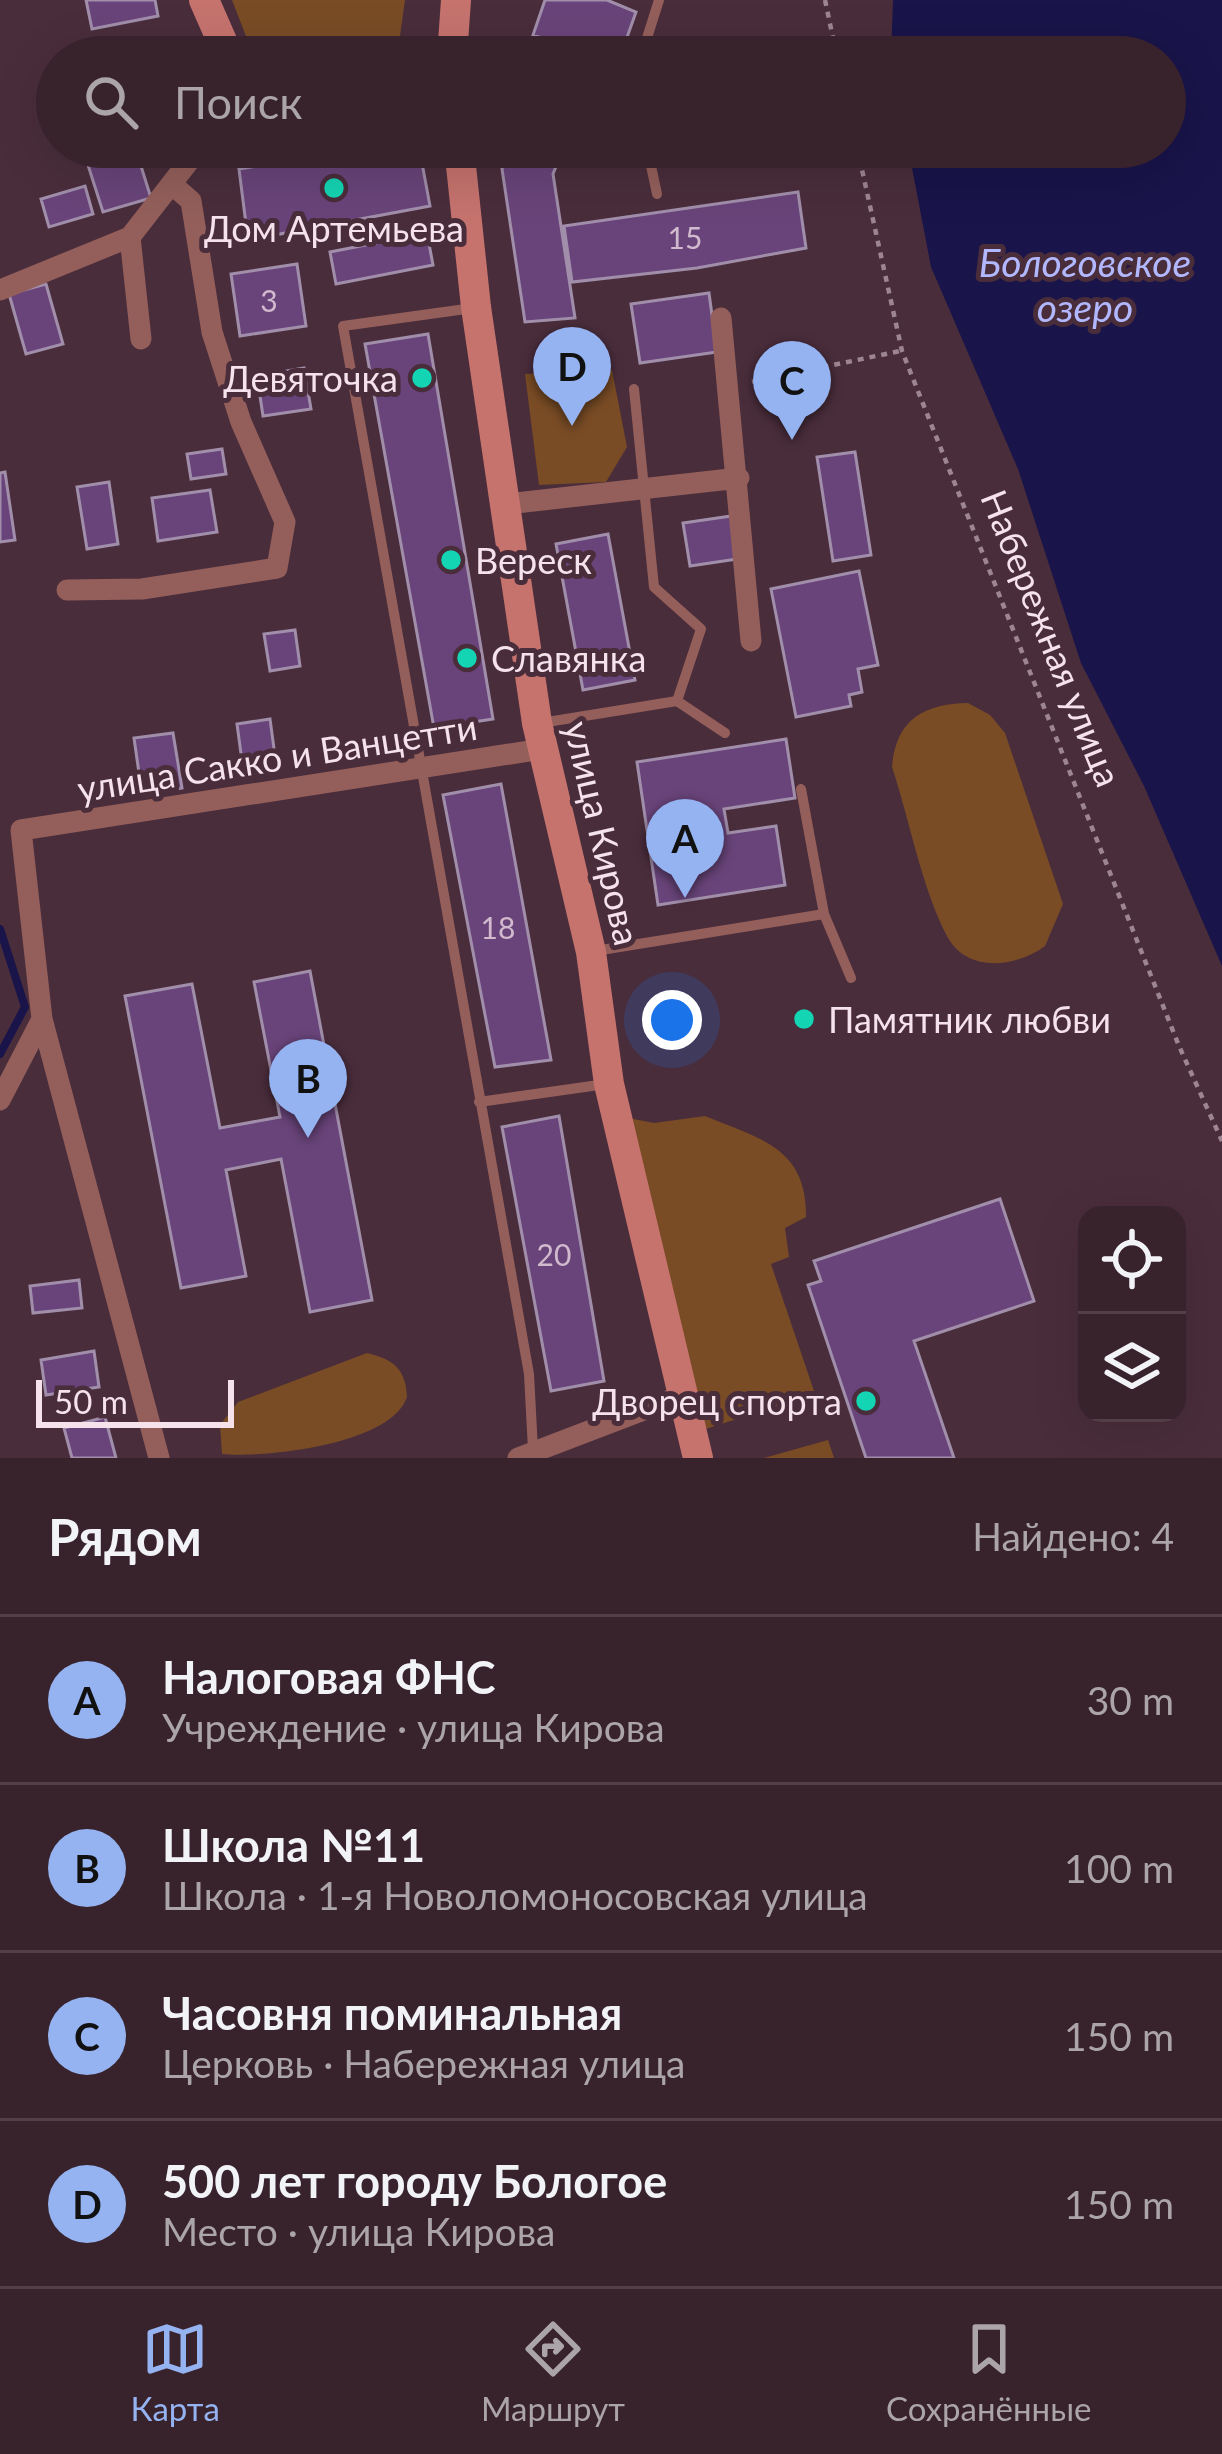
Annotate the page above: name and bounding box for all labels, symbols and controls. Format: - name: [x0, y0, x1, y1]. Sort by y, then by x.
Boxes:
- search box: [36, 36, 1186, 168]
- icon: search: [78, 69, 144, 135]
- text: Поиск: [174, 75, 303, 129]
- marker: Дом Артемьева: [321, 175, 347, 201]
- place label: Дом Артемьева: [204, 206, 464, 250]
- house number: 15: [668, 219, 702, 255]
- water label: Бологовское озеро: [979, 239, 1191, 330]
- house number: 3: [260, 282, 278, 318]
- pin: D: [533, 327, 611, 426]
- pin: C: [753, 341, 831, 440]
- place label: Девяточка: [223, 356, 398, 400]
- marker: Девяточка: [409, 365, 435, 391]
- street label: Набережная улица: [972, 483, 1132, 793]
- place label: Вереск: [475, 538, 592, 582]
- marker: Вереск: [438, 547, 464, 573]
- place label: Славянка: [491, 636, 646, 680]
- marker: Славянка: [454, 645, 480, 671]
- street label: улица Сакко и Ванцетти: [74, 704, 480, 810]
- street label: улица Кирова: [556, 717, 650, 949]
- pin: A: [646, 799, 724, 898]
- house number: 18: [481, 909, 515, 945]
- your location: [642, 990, 702, 1050]
- place label: Памятник любви: [828, 997, 1111, 1041]
- marker: Памятник любви: [791, 1006, 817, 1032]
- pin: B: [269, 1039, 347, 1138]
- map controls: [1078, 1206, 1186, 1422]
- button: locate: [1078, 1206, 1186, 1314]
- house number: 20: [537, 1236, 571, 1272]
- button: layers: [1078, 1314, 1186, 1422]
- scale bar: [36, 1374, 234, 1427]
- place label: Дворец спорта: [592, 1379, 842, 1423]
- text: 50 m: [54, 1381, 128, 1421]
- marker: Дворец спорта: [853, 1388, 879, 1414]
- text: Рядом: [48, 1506, 202, 1567]
- text: Найдено: 4: [972, 1513, 1174, 1559]
- text: Налоговая ФНС: [162, 1650, 496, 1704]
- text: A: [73, 1677, 101, 1723]
- text: 30 m: [1087, 1677, 1174, 1723]
- text: Учреждение · улица Кирова: [162, 1704, 665, 1750]
- text: Школа №11: [162, 1818, 425, 1872]
- text: B: [74, 1845, 100, 1891]
- text: 100 m: [1064, 1845, 1174, 1891]
- text: Школа · 1-я Новоломоносовская улица: [162, 1872, 868, 1918]
- text: Часовня поминальная: [162, 1986, 622, 2040]
- text: C: [74, 2013, 100, 2059]
- text: 150 m: [1064, 2013, 1174, 2059]
- text: Церковь · Набережная улица: [162, 2040, 685, 2086]
- text: 500 лет городу Бологое: [162, 2154, 667, 2208]
- text: D: [72, 2181, 102, 2227]
- text: 150 m: [1064, 2181, 1174, 2227]
- text: Место · улица Кирова: [162, 2208, 555, 2254]
- tab: Карта: [131, 2316, 220, 2428]
- tab: Маршрут: [481, 2316, 625, 2428]
- tab: Сохранённые: [886, 2316, 1091, 2428]

